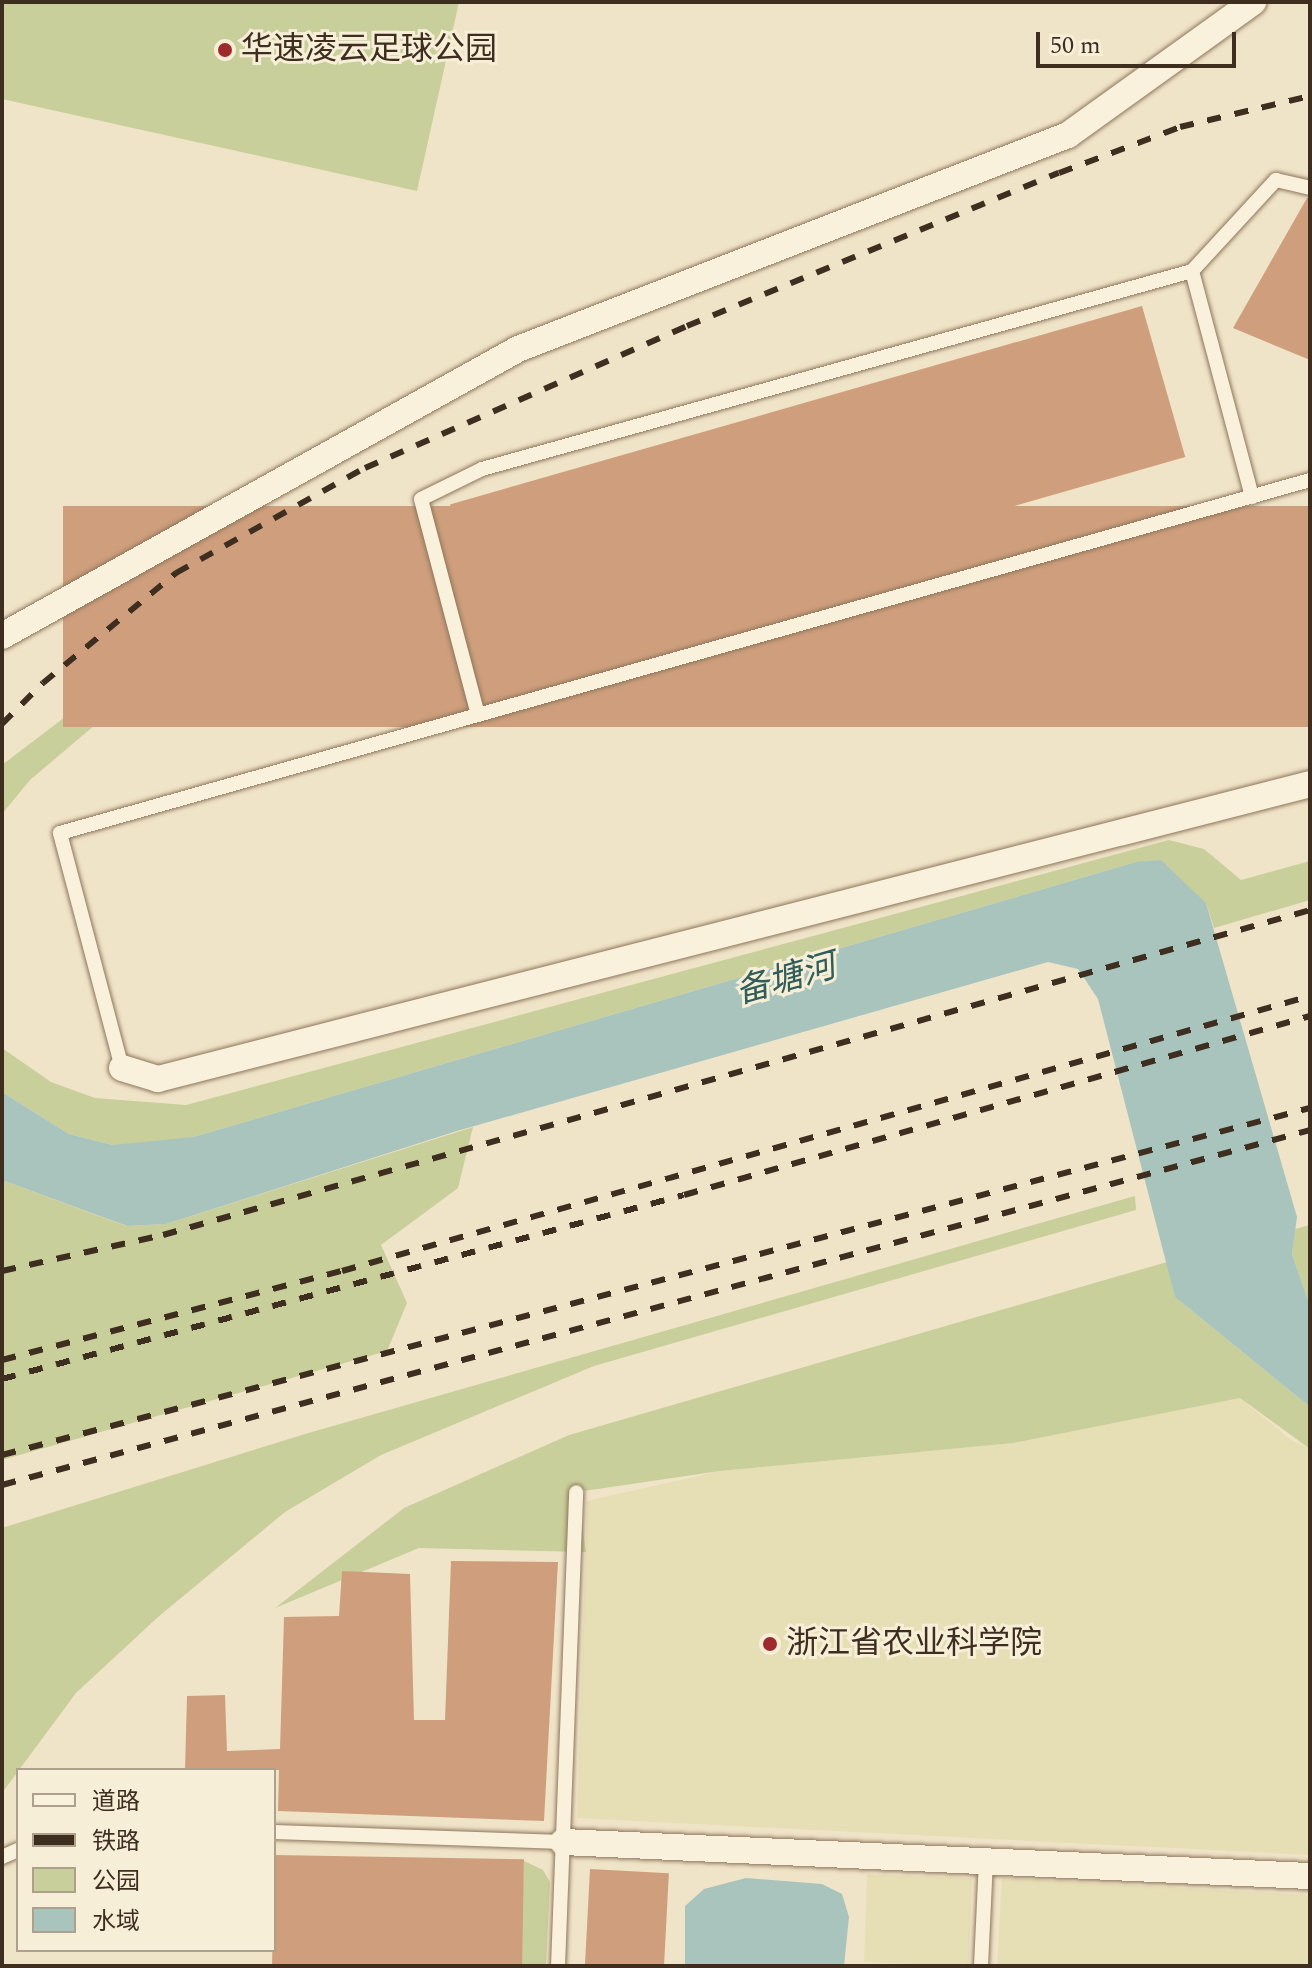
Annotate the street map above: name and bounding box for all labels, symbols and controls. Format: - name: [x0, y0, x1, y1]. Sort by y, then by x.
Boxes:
- scale bar: [1040, 16, 1240, 66]
- text: 50 m: [1050, 28, 1101, 64]
- place label: 华速凌云足球公园: [241, 31, 497, 69]
- marker: 华速凌云足球公园: [216, 41, 234, 59]
- water label: 备塘河: [731, 946, 841, 1014]
- place label: 浙江省农业科学院: [786, 1625, 1042, 1663]
- marker: 浙江省农业科学院: [761, 1635, 779, 1653]
- legend: [16, 1768, 276, 1952]
- text: 道路: [92, 1784, 140, 1820]
- text: 铁路: [92, 1824, 140, 1860]
- text: 公园: [92, 1864, 140, 1900]
- text: 水域: [92, 1904, 140, 1940]

